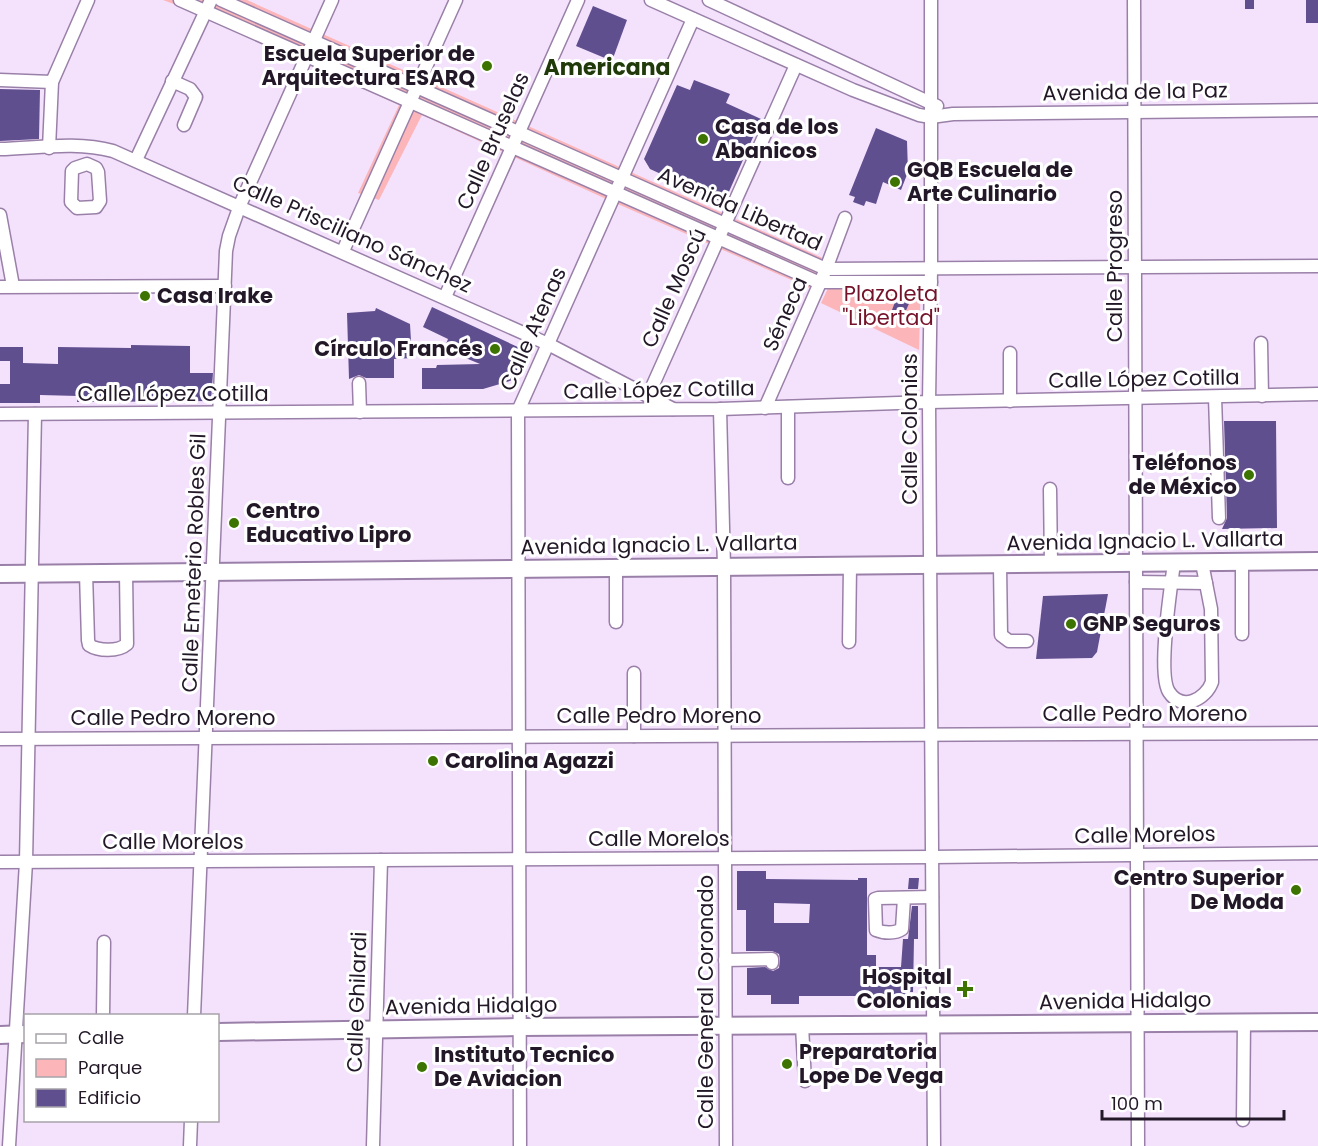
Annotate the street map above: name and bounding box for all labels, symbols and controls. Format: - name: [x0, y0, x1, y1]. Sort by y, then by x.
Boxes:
- place label: Escuela Superior de Arquitectura ESARQ: [261, 39, 475, 92]
- district label: Americana: [544, 52, 671, 83]
- marker: Escuela Superior de Arquitectura ESARQ: [480, 59, 494, 73]
- street label: Calle Bruselas: [449, 67, 536, 214]
- street label: Avenida de la Paz: [1042, 75, 1228, 108]
- place label: Casa de los Abanicos: [715, 112, 839, 165]
- marker: Casa de los Abanicos: [696, 132, 710, 146]
- place label: GQB Escuela de Arte Culinario: [907, 155, 1073, 208]
- street label: Avenida Libertad: [654, 159, 827, 258]
- street label: Calle Prisciliano Sánchez: [228, 168, 476, 299]
- marker: GQB Escuela de Arte Culinario: [888, 175, 902, 189]
- street label: Calle Progreso: [1100, 190, 1129, 342]
- street label: Calle Moscú: [634, 223, 713, 352]
- street label: Calle Atenas: [492, 262, 573, 395]
- street label: Séneca: [755, 272, 814, 356]
- park label: Plazoleta "Libertad": [842, 279, 940, 332]
- place label: Casa Irake: [157, 281, 273, 310]
- marker: Casa Irake: [138, 289, 152, 303]
- place label: Círculo Francés: [314, 334, 483, 363]
- marker: Círculo Francés: [488, 342, 502, 356]
- street label: Calle Colonias: [895, 353, 924, 505]
- street label: Calle López Cotilla: [1048, 362, 1240, 395]
- street label: Calle López Cotilla: [563, 373, 755, 406]
- street label: Calle López Cotilla: [77, 379, 269, 408]
- street label: Calle Emeterio Robles Gil: [174, 433, 213, 693]
- place label: Teléfonos de México: [1129, 448, 1237, 501]
- marker: Teléfonos de México: [1242, 468, 1256, 482]
- place label: Centro Educativo Lipro: [246, 496, 411, 549]
- marker: Centro Educativo Lipro: [227, 516, 241, 530]
- street label: Avenida Ignacio L. Vallarta: [1006, 524, 1284, 557]
- street label: Avenida Ignacio L. Vallarta: [520, 528, 798, 561]
- place label: GNP Seguros: [1083, 609, 1221, 638]
- marker: GNP Seguros: [1064, 617, 1078, 631]
- street label: Calle Pedro Moreno: [1043, 699, 1247, 728]
- street label: Calle Pedro Moreno: [557, 701, 761, 730]
- street label: Calle Pedro Moreno: [71, 703, 275, 732]
- place label: Carolina Agazzi: [445, 746, 614, 775]
- marker: Carolina Agazzi: [426, 754, 440, 768]
- street label: Calle Morelos: [1074, 819, 1216, 850]
- street label: Calle Morelos: [588, 824, 730, 853]
- street label: Calle Morelos: [102, 827, 244, 856]
- place label: Centro Superior De Moda: [1114, 863, 1284, 916]
- street label: Calle General Coronado: [691, 875, 720, 1129]
- marker: Centro Superior De Moda: [1289, 883, 1303, 897]
- street label: Calle Ghilardi: [340, 931, 373, 1073]
- place label: Hospital Colonias: [857, 962, 952, 1015]
- marker: Hospital Colonias: [956, 980, 974, 998]
- street label: Avenida Hidalgo: [1039, 984, 1211, 1017]
- street label: Avenida Hidalgo: [385, 989, 557, 1022]
- legend: [24, 1014, 219, 1122]
- text: Calle: [78, 1025, 124, 1050]
- place label: Preparatoria Lope De Vega: [799, 1037, 943, 1090]
- place label: Instituto Tecnico De Aviacion: [434, 1040, 614, 1093]
- text: Parque: [78, 1055, 142, 1080]
- marker: Preparatoria Lope De Vega: [780, 1057, 794, 1071]
- marker: Instituto Tecnico De Aviacion: [415, 1060, 429, 1074]
- scale bar: [1102, 1083, 1284, 1121]
- text: Edificio: [78, 1085, 141, 1110]
- text: 100 m: [1111, 1091, 1163, 1116]

